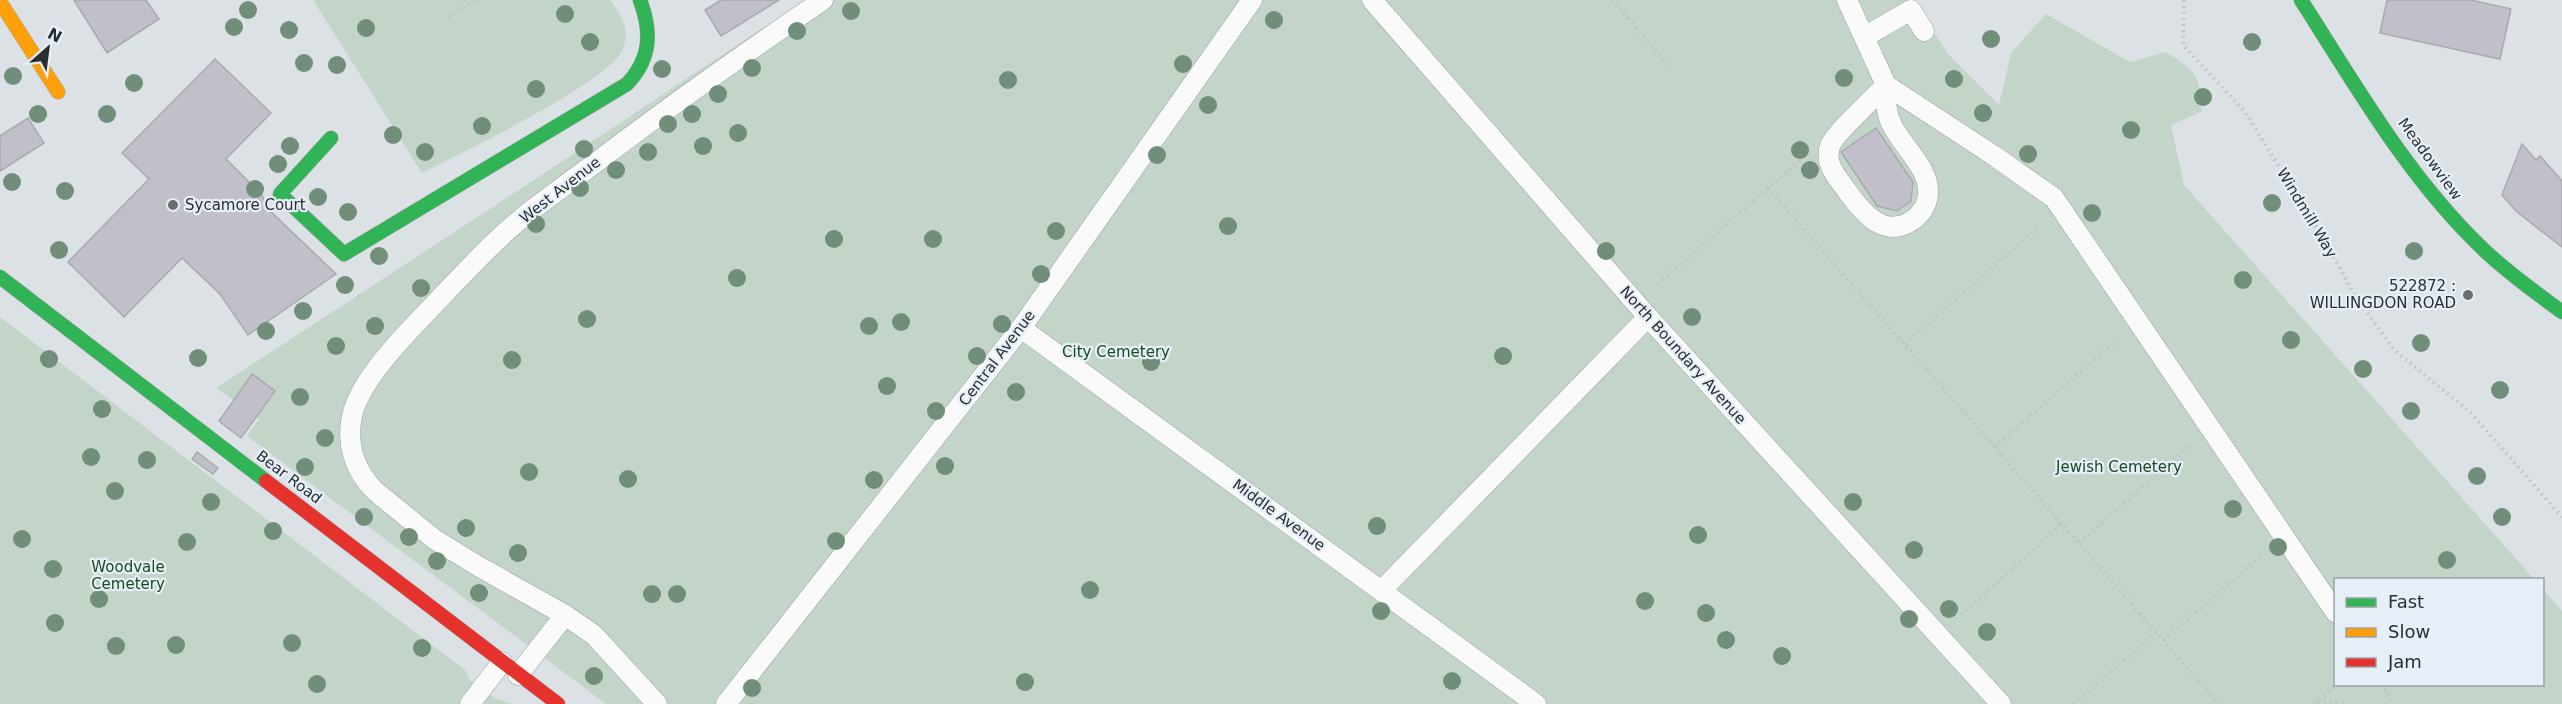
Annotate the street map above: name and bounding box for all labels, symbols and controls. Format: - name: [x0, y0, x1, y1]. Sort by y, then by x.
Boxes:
- north arrow: [18, 18, 78, 78]
- text: N: [44, 24, 65, 47]
- street label: Meadowview: [2394, 115, 2466, 203]
- street label: West Avenue: [516, 153, 604, 227]
- street label: Windmill Way: [2273, 165, 2341, 261]
- place label: Sycamore Court: [185, 196, 306, 214]
- marker: Sycamore Court: [166, 198, 180, 212]
- place label: 522872 : WILLINGDON ROAD: [2310, 277, 2456, 312]
- street label: North Boundary Avenue: [1616, 282, 1750, 428]
- marker: 522872 : WILLINGDON ROAD: [2461, 288, 2475, 302]
- street label: Central Avenue: [955, 307, 1039, 409]
- park label: City Cemetery: [1062, 343, 1170, 361]
- street label: Bear Road: [253, 447, 325, 507]
- park label: Jewish Cemetery: [2055, 458, 2182, 476]
- street label: Middle Avenue: [1229, 475, 1329, 555]
- park label: Woodvale Cemetery: [91, 558, 165, 593]
- legend: [2334, 578, 2544, 686]
- text: Fast: [2388, 591, 2424, 612]
- text: Slow: [2388, 621, 2430, 642]
- text: Jam: [2387, 651, 2422, 672]

